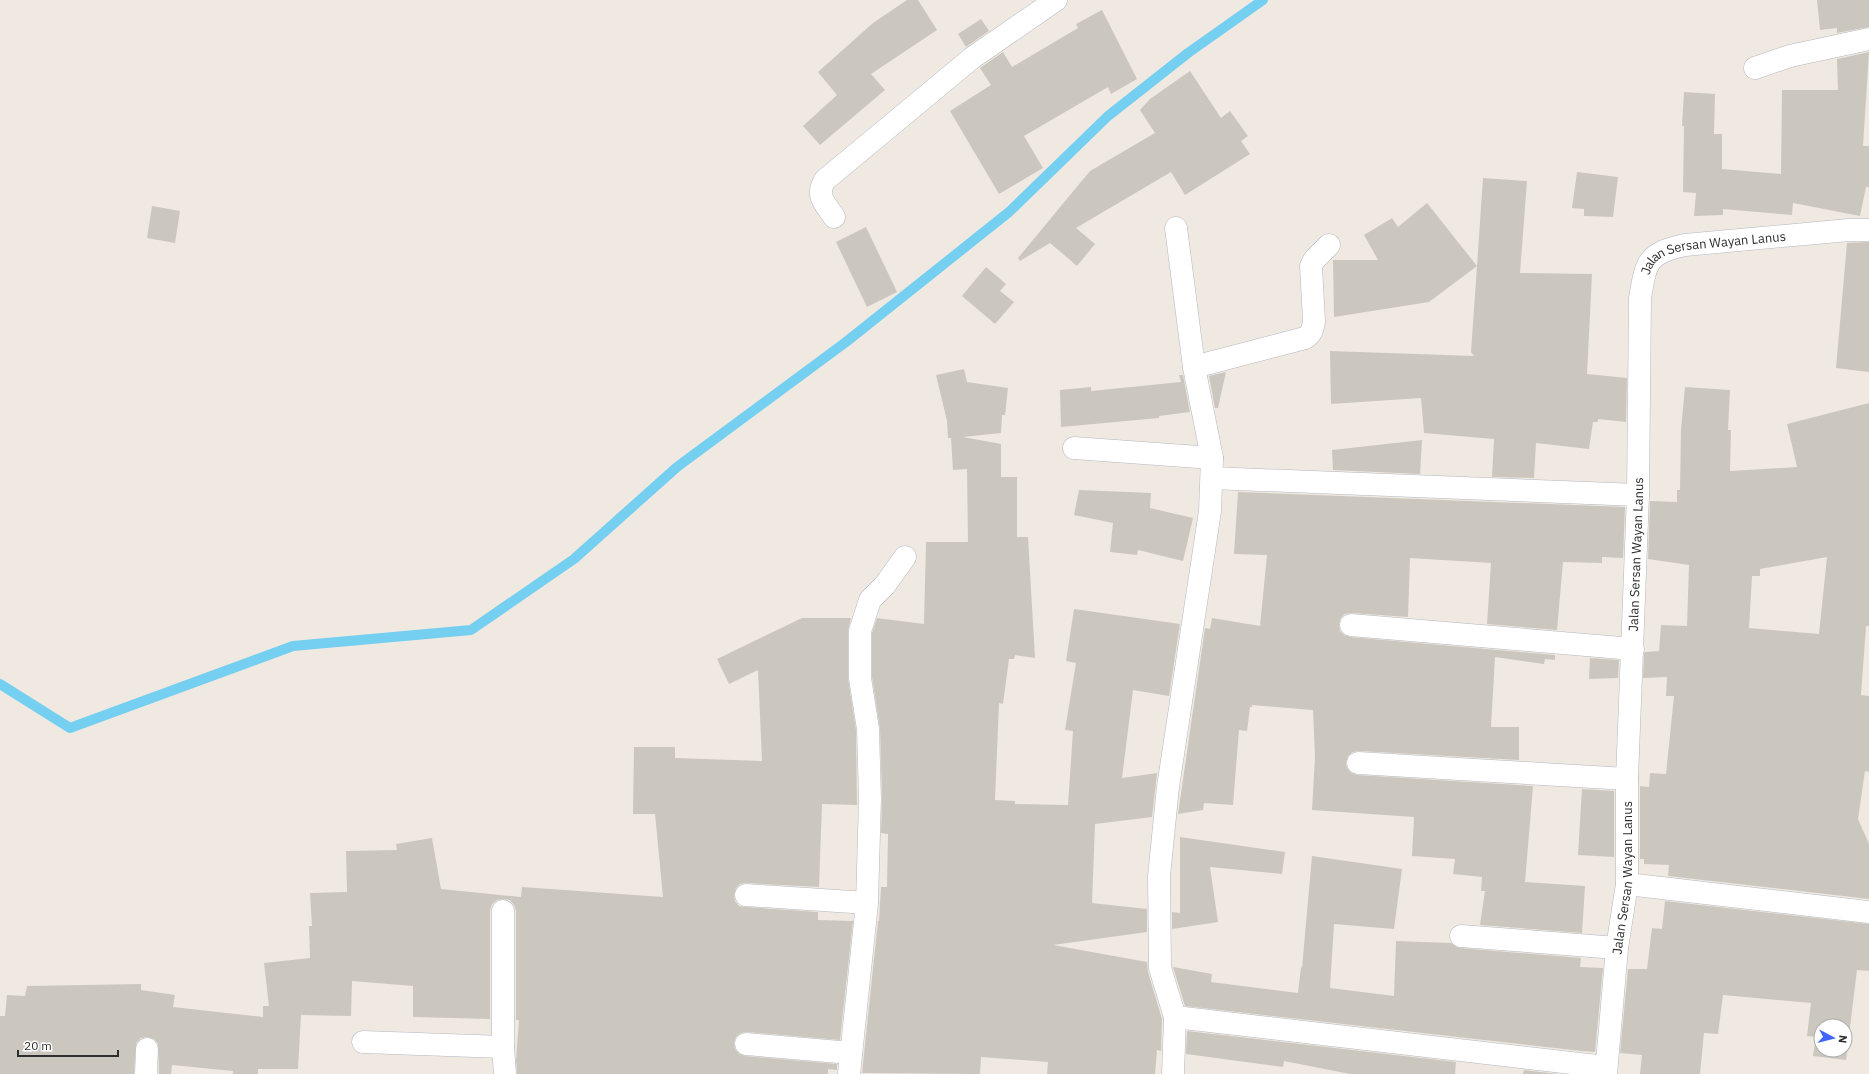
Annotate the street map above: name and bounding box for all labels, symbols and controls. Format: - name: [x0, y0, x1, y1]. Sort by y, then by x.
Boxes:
- street label: Jalan Sersan Wayan Lanus: [1637, 227, 1787, 277]
- street label: Jalan Sersan Wayan Lanus: [1624, 477, 1647, 632]
- street label: Jalan Sersan Wayan Lanus: [1608, 801, 1636, 955]
- north arrow: [1813, 1018, 1853, 1058]
- scale bar: [18, 1032, 118, 1058]
- text: N: [1835, 1034, 1850, 1044]
- text: 20 m: [24, 1038, 52, 1053]

